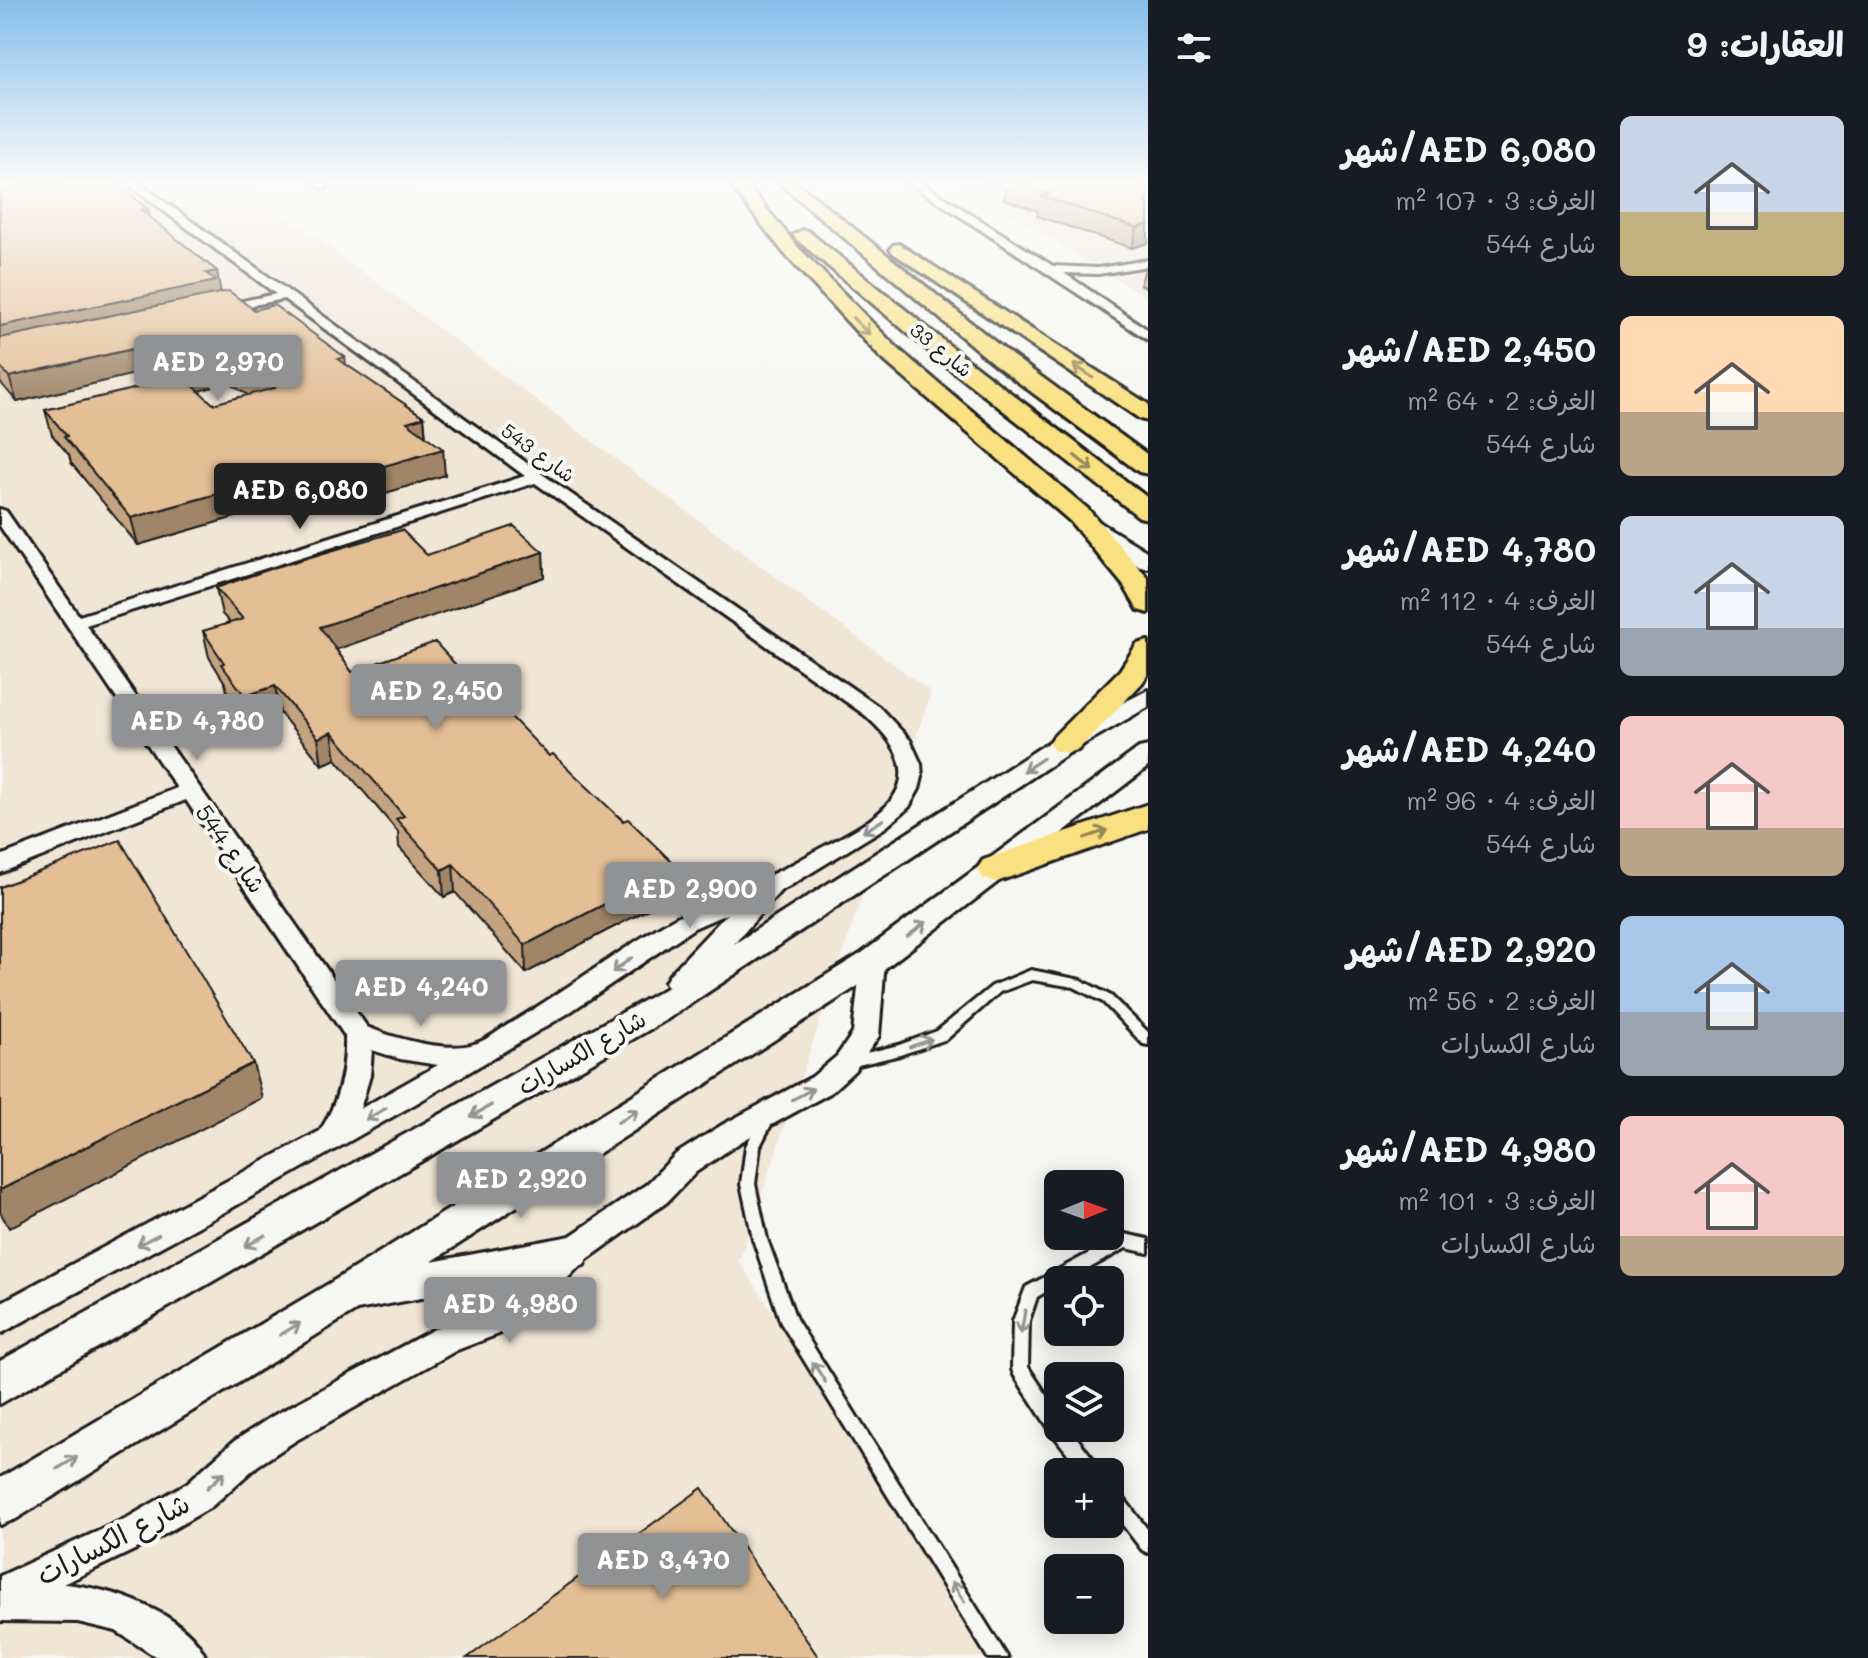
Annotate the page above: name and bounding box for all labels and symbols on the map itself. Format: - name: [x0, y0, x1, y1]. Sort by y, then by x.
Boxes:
- one-way arrow: [851, 316, 871, 335]
- street label: شارع 33: [904, 316, 978, 384]
- pin: AED 2,970: [126, 335, 310, 403]
- one-way arrow: [1072, 363, 1094, 379]
- street label: شارع 543: [495, 417, 581, 489]
- one-way arrow: [1073, 454, 1095, 471]
- pin: AED 6,080: [208, 463, 392, 531]
- pin: AED 2,450: [344, 664, 528, 732]
- pin: AED 4,780: [105, 694, 289, 762]
- one-way arrow: [1022, 757, 1044, 773]
- street label: شارع 544: [187, 798, 273, 900]
- one-way arrow: [862, 817, 884, 834]
- one-way arrow: [1083, 826, 1108, 841]
- pin: AED 2,900: [598, 862, 782, 930]
- one-way arrow: [905, 920, 927, 937]
- one-way arrow: [612, 957, 633, 974]
- pin: AED 4,240: [329, 960, 513, 1028]
- street label: شارع الكسارات: [511, 1002, 653, 1104]
- one-way arrow: [908, 1034, 933, 1049]
- one-way arrow: [791, 1086, 815, 1102]
- one-way arrow: [469, 1104, 493, 1119]
- one-way arrow: [365, 1106, 388, 1122]
- one-way arrow: [617, 1108, 639, 1125]
- pin: AED 2,920: [429, 1152, 613, 1220]
- north arrow: [1044, 1170, 1124, 1250]
- one-way arrow: [137, 1232, 160, 1248]
- one-way arrow: [244, 1233, 267, 1249]
- pin: AED 4,980: [418, 1277, 602, 1345]
- one-way arrow: [1015, 1309, 1030, 1335]
- one-way arrow: [278, 1321, 301, 1337]
- one-way arrow: [811, 1361, 827, 1384]
- one-way arrow: [55, 1455, 78, 1471]
- one-way arrow: [206, 1471, 226, 1489]
- street label: شارع الكسارات: [30, 1484, 197, 1595]
- pin: AED 3,470: [571, 1533, 755, 1601]
- one-way arrow: [949, 1581, 965, 1604]

